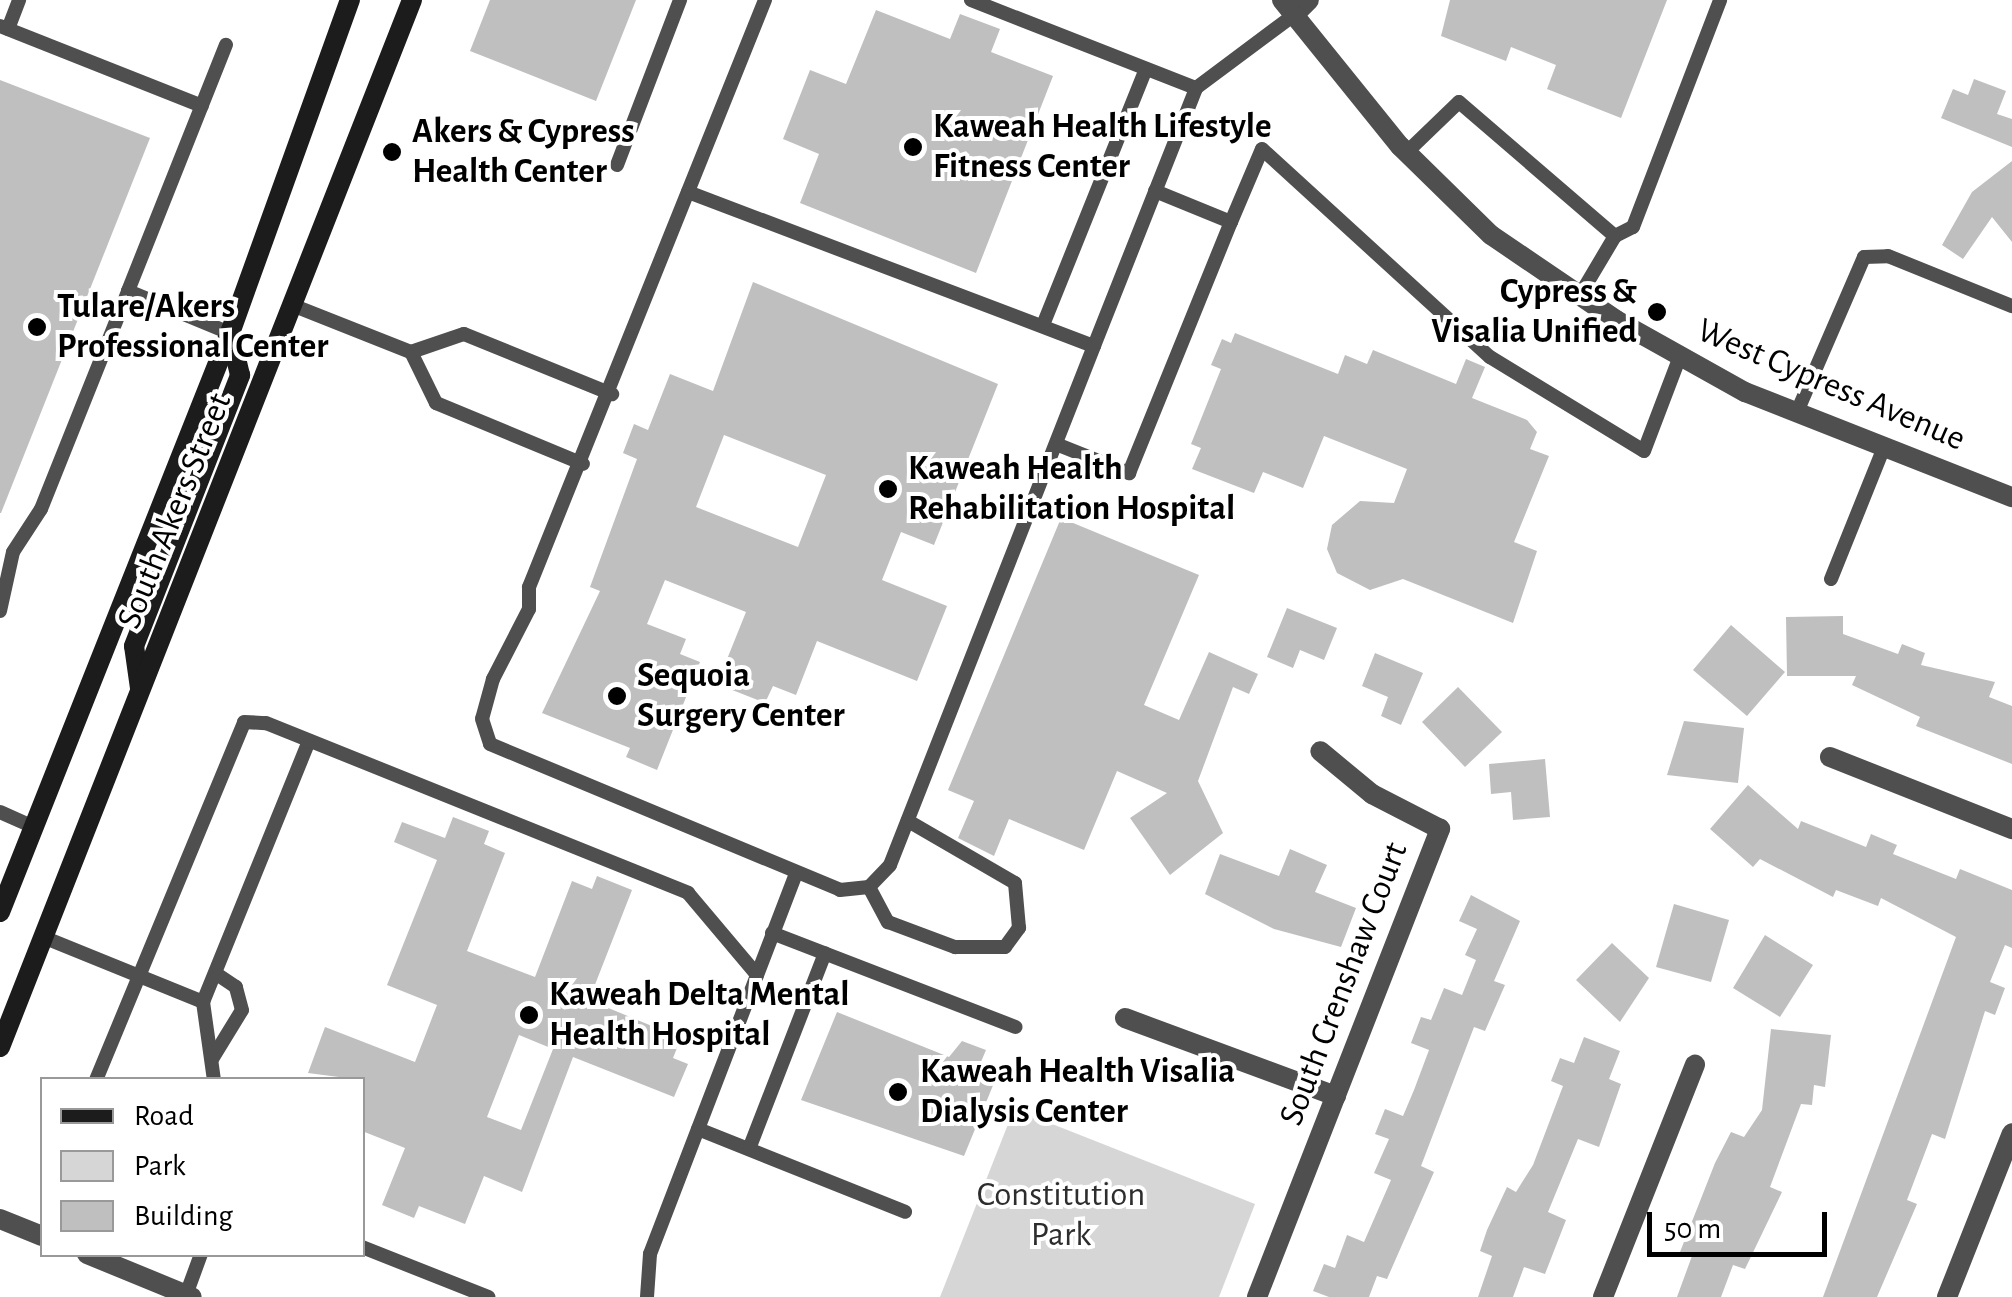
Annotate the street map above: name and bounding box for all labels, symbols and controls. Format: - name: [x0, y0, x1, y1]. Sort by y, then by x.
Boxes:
- place label: Kaweah Health Lifestyle Fitness Center: [933, 106, 1272, 188]
- place label: Akers & Cypress Health Center: [412, 111, 635, 193]
- marker: Kaweah Health Lifestyle Fitness Center: [902, 136, 924, 158]
- marker: Akers & Cypress Health Center: [381, 141, 403, 163]
- place label: Cypress & Visalia Unified: [1431, 271, 1637, 353]
- place label: Tulare/Akers Professional Center: [57, 286, 328, 368]
- marker: Cypress & Visalia Unified: [1646, 301, 1668, 323]
- street label: West Cypress Avenue: [1691, 310, 1971, 460]
- marker: Tulare/Akers Professional Center: [26, 316, 48, 338]
- street label: South Akers Street: [109, 387, 241, 635]
- place label: Kaweah Health Rehabilitation Hospital: [908, 448, 1235, 530]
- marker: Kaweah Health Rehabilitation Hospital: [877, 478, 899, 500]
- place label: Sequoia Surgery Center: [637, 655, 845, 737]
- marker: Sequoia Surgery Center: [606, 685, 628, 707]
- street label: South Crenshaw Court: [1271, 837, 1417, 1131]
- place label: Kaweah Delta Mental Health Hospital: [549, 974, 850, 1056]
- marker: Kaweah Delta Mental Health Hospital: [518, 1004, 540, 1026]
- place label: Kaweah Health Visalia Dialysis Center: [920, 1051, 1235, 1133]
- legend: [40, 1077, 365, 1257]
- marker: Kaweah Health Visalia Dialysis Center: [885, 1079, 911, 1105]
- text: Road: [134, 1101, 194, 1131]
- text: Park: [134, 1151, 186, 1181]
- park label: Constitution Park: [977, 1174, 1145, 1256]
- scale bar: [1652, 1192, 1832, 1254]
- text: Building: [134, 1201, 233, 1231]
- text: 50 m: [1664, 1214, 1721, 1244]

